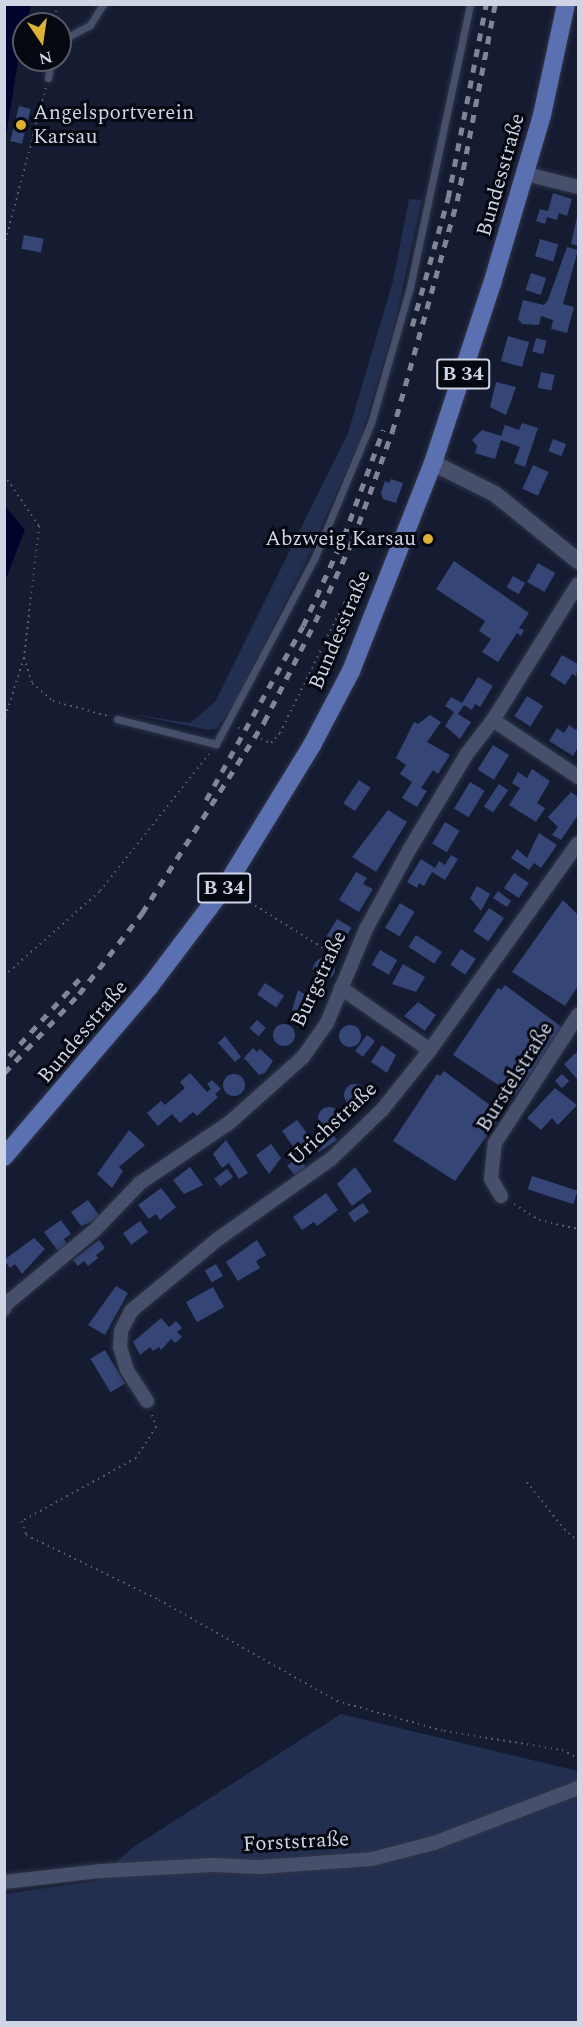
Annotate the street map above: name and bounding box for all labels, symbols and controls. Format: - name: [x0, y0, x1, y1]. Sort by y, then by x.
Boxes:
- north arrow: [12, 12, 72, 72]
- text: N: [37, 44, 55, 71]
- place label: Angelsportverein Karsau: [33, 100, 194, 150]
- street label: Bundesstraße: [471, 111, 531, 239]
- marker: Angelsportverein Karsau: [14, 118, 28, 132]
- road number: B 34: [436, 357, 490, 391]
- place label: Abzweig Karsau: [265, 526, 416, 552]
- marker: Abzweig Karsau: [421, 532, 435, 546]
- street label: Bundesstraße: [304, 567, 376, 693]
- road number: B 34: [197, 871, 251, 905]
- street label: Burgstraße: [286, 927, 352, 1031]
- street label: Bundesstraße: [33, 975, 133, 1089]
- street label: Burstelstraße: [471, 1017, 559, 1137]
- street label: Urichstraße: [283, 1077, 383, 1171]
- street label: Forststraße: [242, 1827, 350, 1857]

